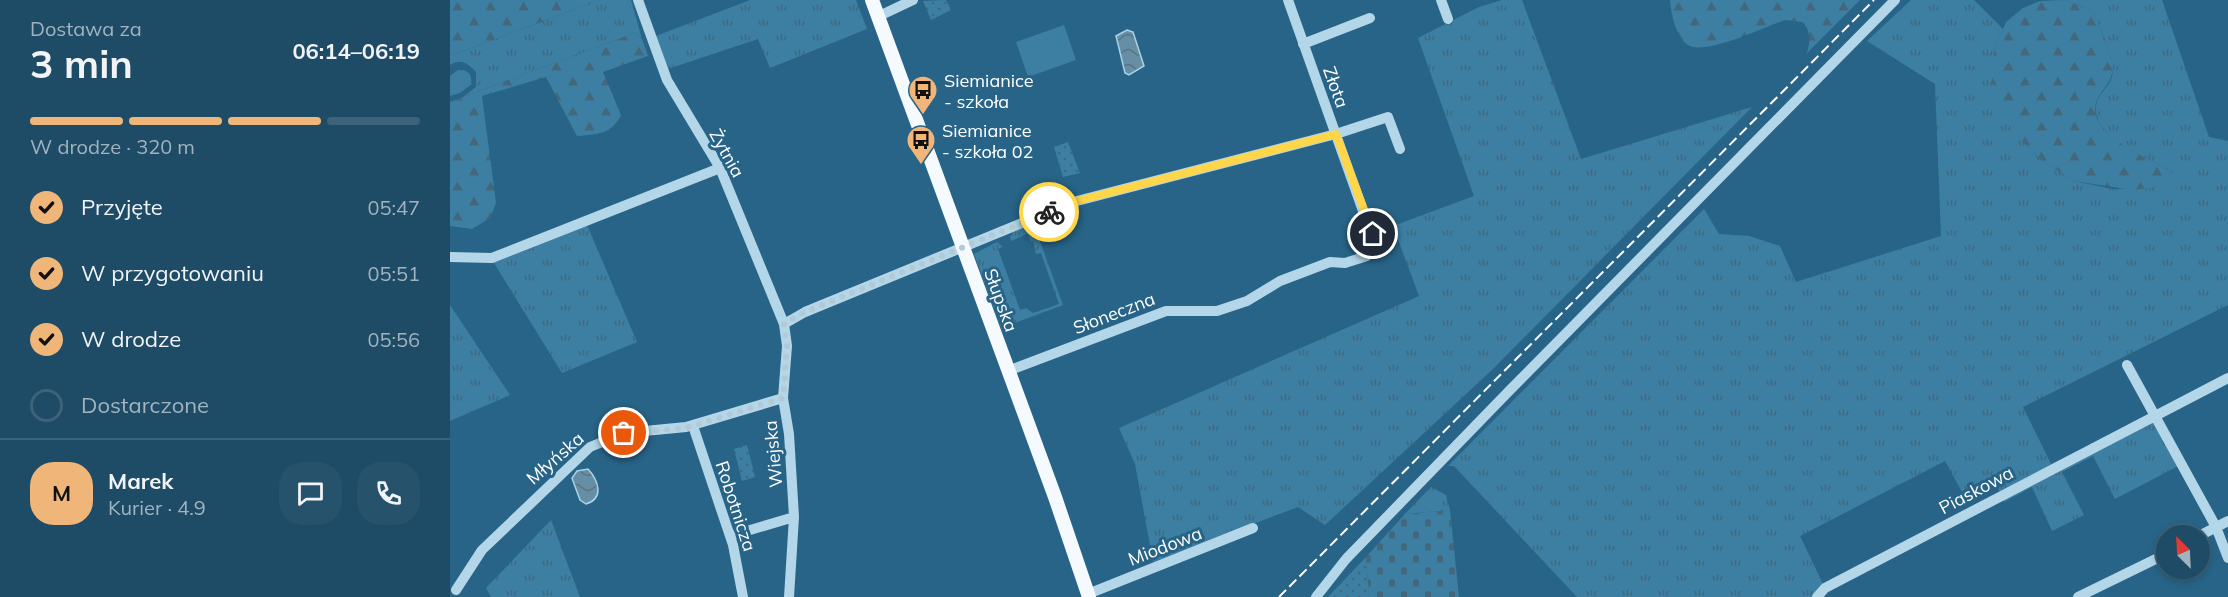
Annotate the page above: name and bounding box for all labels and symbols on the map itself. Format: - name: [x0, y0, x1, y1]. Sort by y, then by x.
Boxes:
- street label: Złota: [1318, 63, 1354, 111]
- place label: Siemianice - szkoła: [944, 69, 1034, 113]
- bus stop icon: Siemianice - szkoła: [907, 74, 939, 116]
- place label: Siemianice - szkoła 02: [942, 119, 1033, 163]
- bus stop icon: Siemianice - szkoła 02: [905, 124, 937, 166]
- street label: Żytnia: [704, 125, 750, 181]
- courier: [1019, 182, 1079, 242]
- pin: [1347, 208, 1398, 259]
- street label: Słupska: [979, 265, 1023, 335]
- street label: Słoneczna: [1070, 287, 1158, 339]
- pin: [598, 407, 649, 458]
- street label: Wiejska: [759, 419, 787, 489]
- street label: Młyńska: [522, 427, 588, 489]
- street label: Robotnicza: [711, 458, 761, 554]
- street label: Piaskowa: [1935, 461, 2017, 519]
- street label: Miodowa: [1125, 521, 1205, 571]
- north arrow: [2156, 525, 2210, 579]

